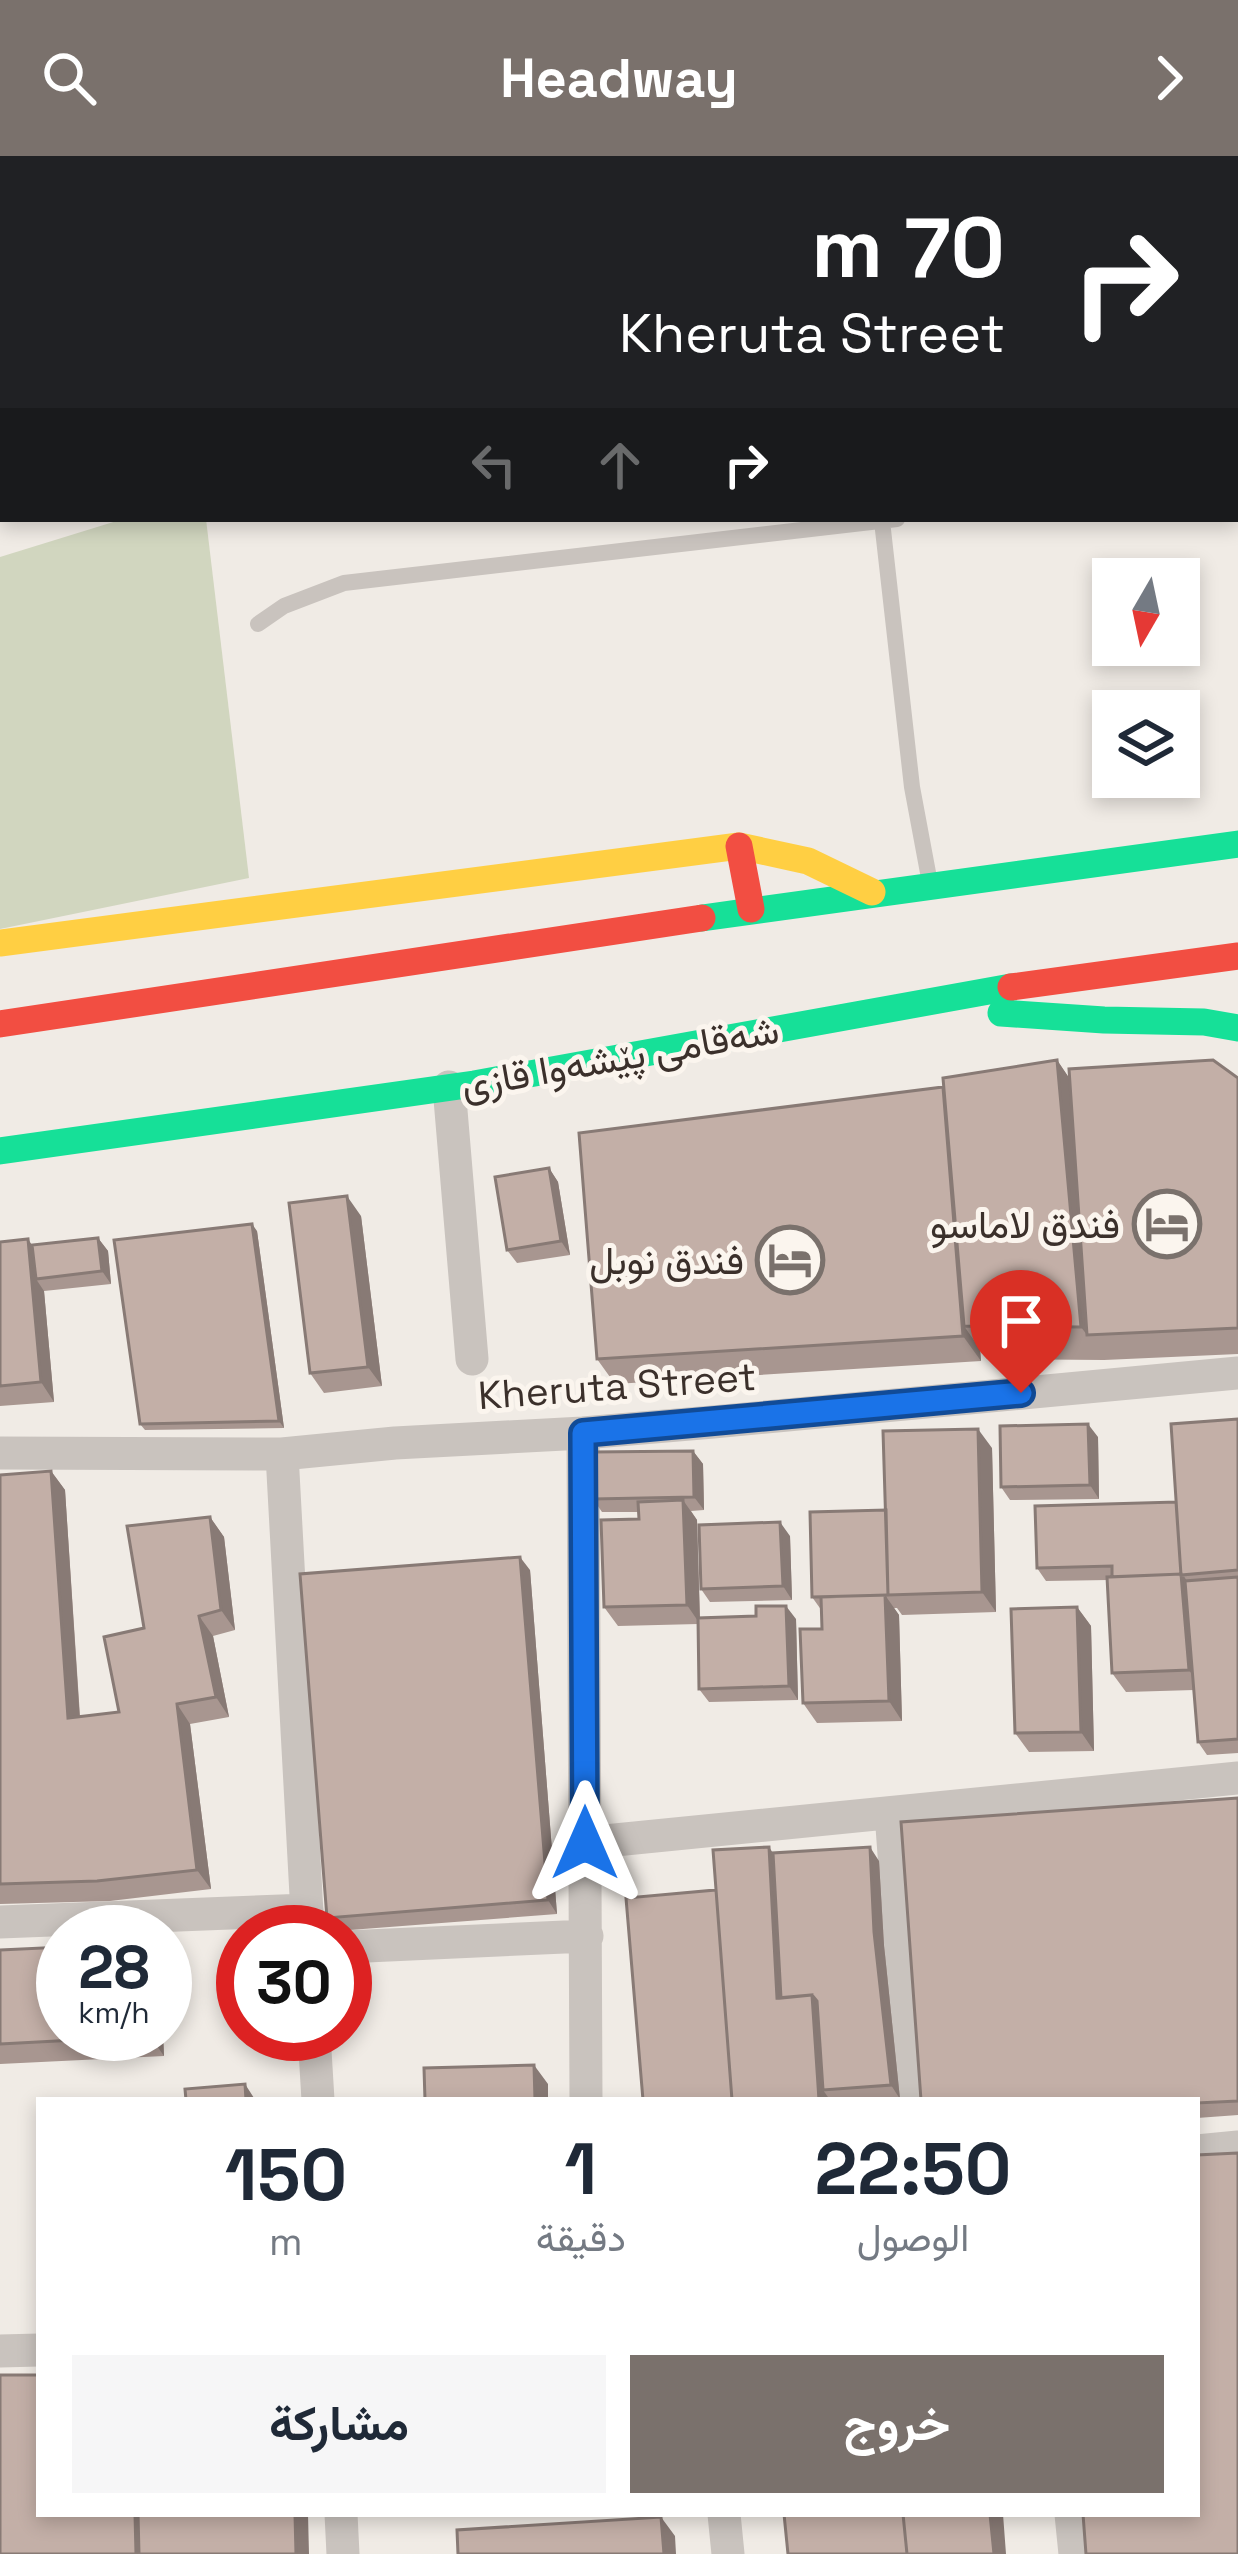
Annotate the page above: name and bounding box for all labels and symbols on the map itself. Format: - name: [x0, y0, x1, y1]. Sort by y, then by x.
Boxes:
- north arrow: [1092, 558, 1200, 666]
- street label: شەقامی پێشەوا قازی: [457, 1005, 783, 1111]
- hotel icon: فندق لاماسو: [1132, 1189, 1202, 1259]
- place label: فندق لاماسو: [930, 1200, 1120, 1249]
- hotel icon: فندق نوبل: [755, 1225, 825, 1295]
- place label: فندق نوبل: [589, 1236, 744, 1285]
- pin: [970, 1270, 1072, 1393]
- street label: Kheruta Street: [476, 1352, 758, 1420]
- position arrow: [522, 1780, 648, 1906]
- speed limit sign: 30: [216, 1905, 372, 2061]

